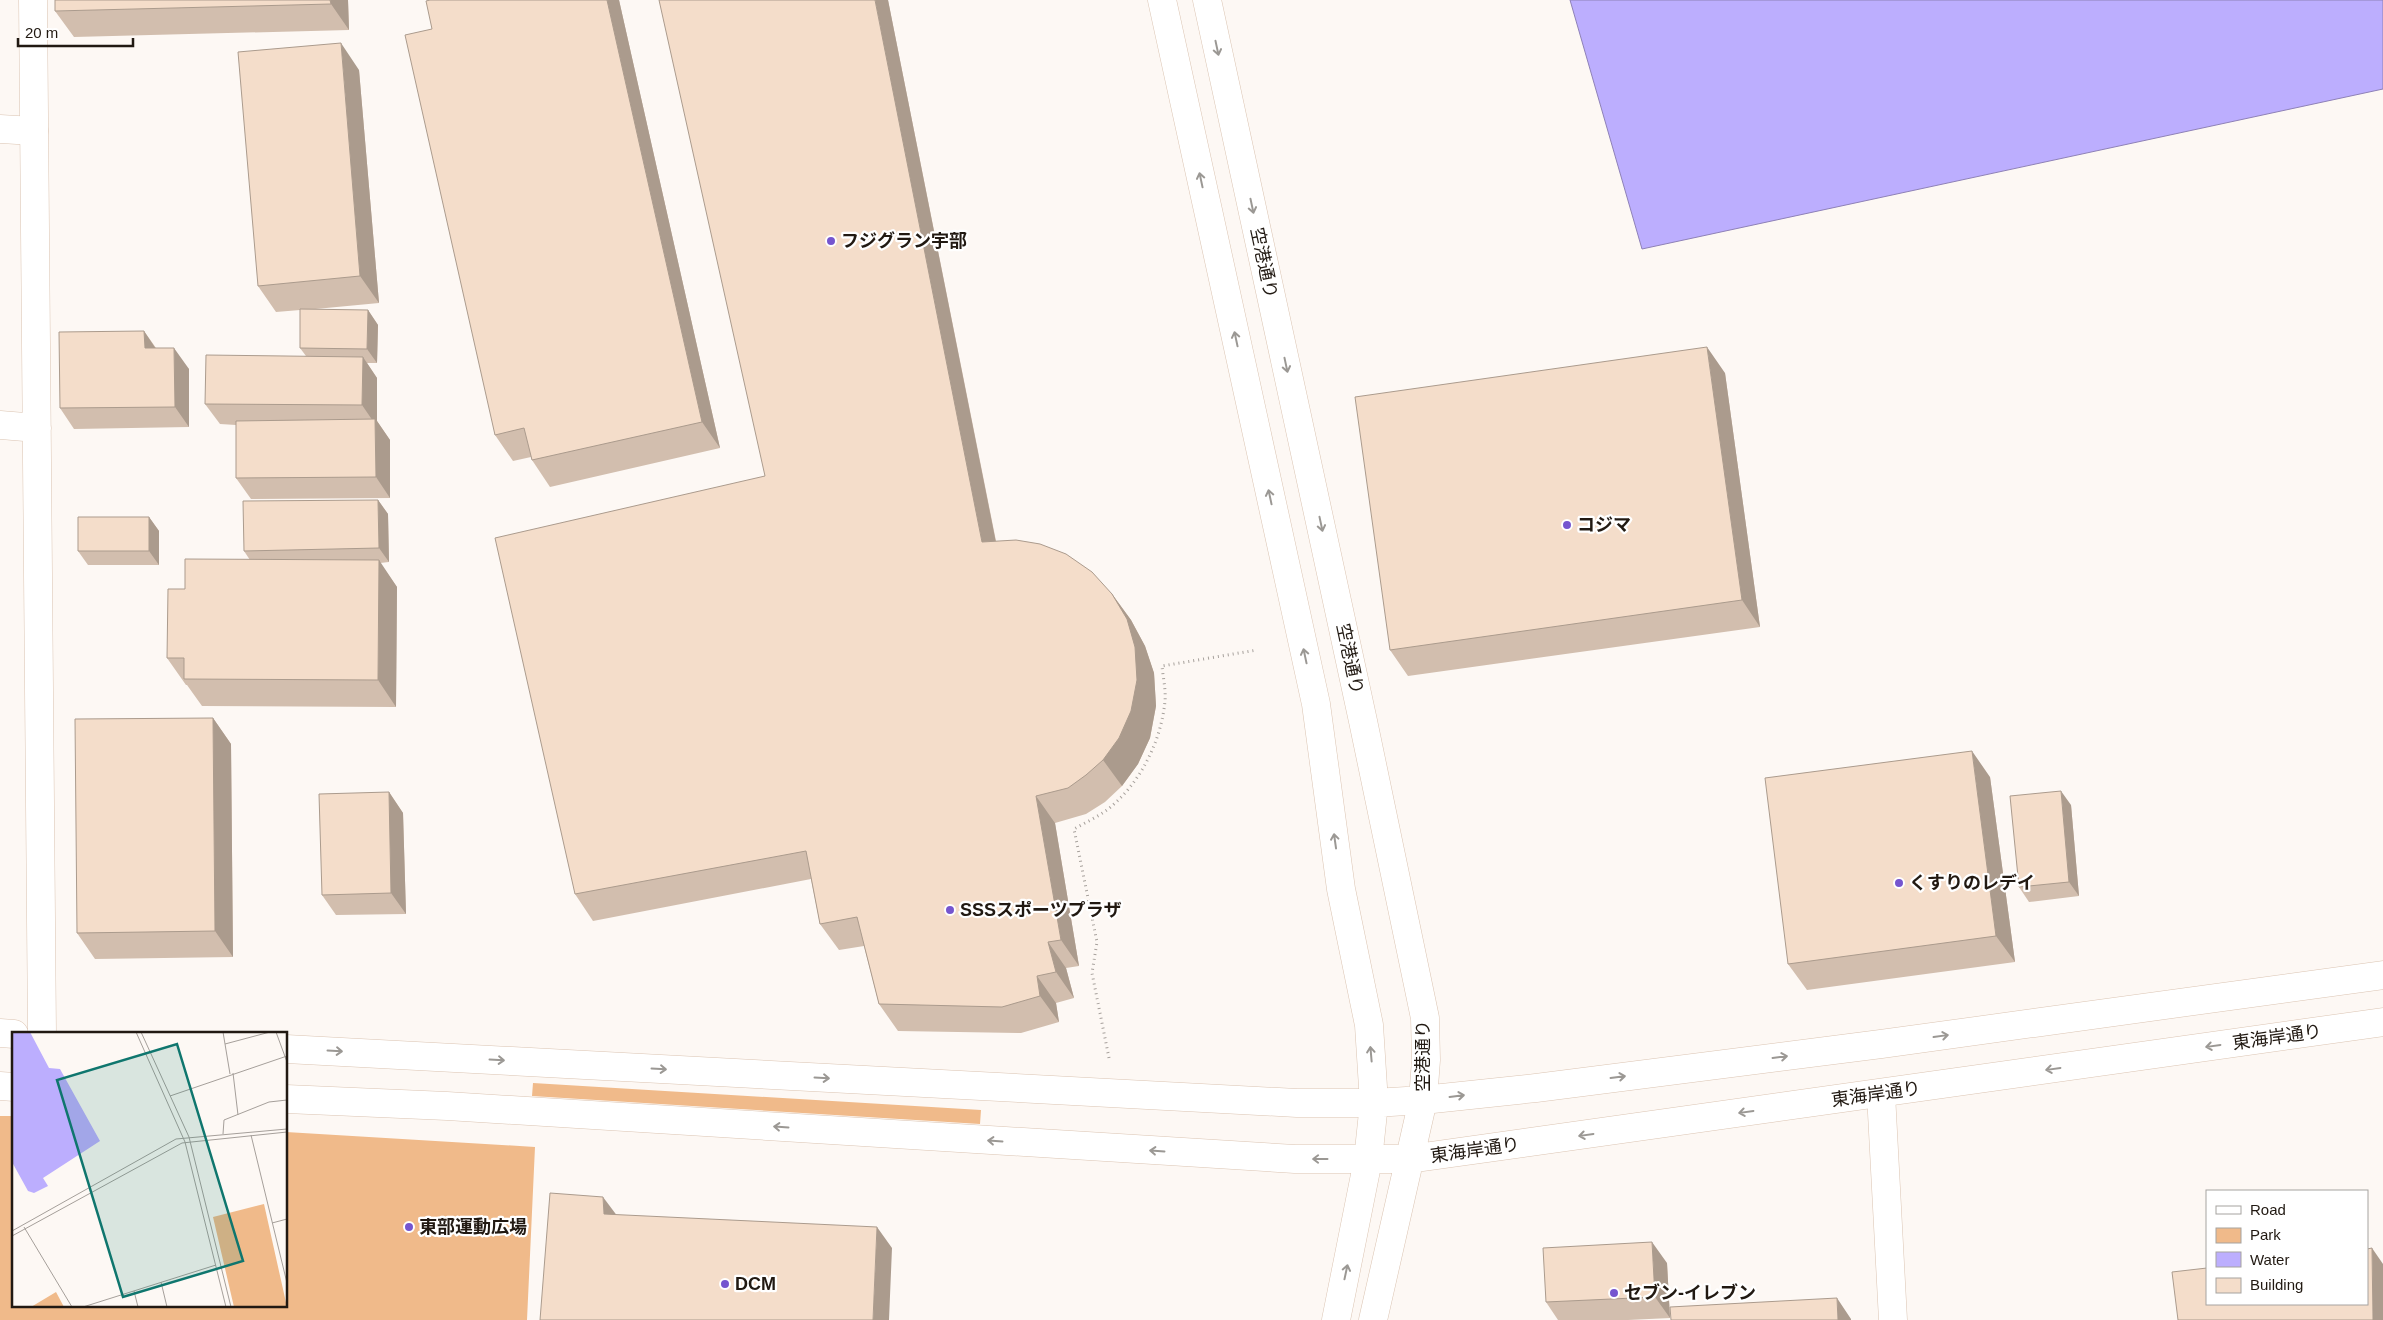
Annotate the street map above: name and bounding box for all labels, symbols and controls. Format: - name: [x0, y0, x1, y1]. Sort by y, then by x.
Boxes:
- scale bar: [18, 15, 132, 47]
- text: 20 m: [25, 24, 58, 41]
- one-way arrow: [1213, 39, 1222, 55]
- one-way arrow: [1196, 172, 1205, 188]
- one-way arrow: [1247, 198, 1257, 214]
- street label: 空港通り: [1247, 226, 1281, 300]
- place label: フジグラン宇部: [841, 231, 967, 251]
- marker: フジグラン宇部: [825, 235, 837, 247]
- one-way arrow: [1231, 331, 1240, 347]
- one-way arrow: [1282, 357, 1291, 373]
- one-way arrow: [1265, 490, 1275, 506]
- place label: コジマ: [1577, 515, 1631, 535]
- one-way arrow: [1316, 516, 1326, 532]
- marker: コジマ: [1561, 519, 1573, 531]
- street label: 空港通り: [1333, 622, 1367, 696]
- one-way arrow: [1300, 648, 1309, 664]
- one-way arrow: [1329, 833, 1339, 849]
- place label: くすりのレデイ: [1909, 873, 2035, 893]
- marker: くすりのレデイ: [1893, 877, 1905, 889]
- place label: SSSスポーツプラザ: [960, 900, 1122, 920]
- marker: SSSスポーツプラザ: [944, 904, 956, 916]
- street label: 空港通り: [1413, 1020, 1433, 1092]
- street label: 東海岸通り: [2231, 1021, 2323, 1053]
- one-way arrow: [1932, 1031, 1948, 1041]
- inset map: [12, 1032, 288, 1308]
- one-way arrow: [2206, 1041, 2222, 1051]
- one-way arrow: [327, 1047, 343, 1056]
- one-way arrow: [1366, 1047, 1376, 1063]
- one-way arrow: [1771, 1052, 1787, 1062]
- one-way arrow: [489, 1056, 505, 1065]
- one-way arrow: [651, 1064, 667, 1073]
- one-way arrow: [2045, 1064, 2061, 1074]
- one-way arrow: [1610, 1072, 1626, 1082]
- one-way arrow: [813, 1073, 829, 1082]
- street label: 東海岸通り: [1830, 1078, 1922, 1110]
- one-way arrow: [1449, 1091, 1465, 1101]
- one-way arrow: [1739, 1108, 1755, 1118]
- one-way arrow: [773, 1123, 789, 1132]
- one-way arrow: [1578, 1130, 1594, 1140]
- street label: 東海岸通り: [1429, 1134, 1521, 1166]
- one-way arrow: [988, 1136, 1004, 1145]
- one-way arrow: [1150, 1146, 1166, 1155]
- one-way arrow: [1312, 1154, 1328, 1164]
- legend: [2206, 1190, 2368, 1305]
- text: Road: [2250, 1201, 2286, 1218]
- place label: 東部運動広場: [419, 1217, 527, 1237]
- marker: 東部運動広場: [403, 1221, 415, 1233]
- text: Park: [2250, 1226, 2281, 1243]
- text: Water: [2250, 1251, 2289, 1268]
- one-way arrow: [1342, 1265, 1351, 1281]
- place label: DCM: [735, 1274, 776, 1294]
- text: Building: [2250, 1276, 2303, 1293]
- marker: DCM: [719, 1278, 731, 1290]
- place label: セブン-イレブン: [1624, 1283, 1756, 1303]
- marker: セブン-イレブン: [1608, 1287, 1620, 1299]

